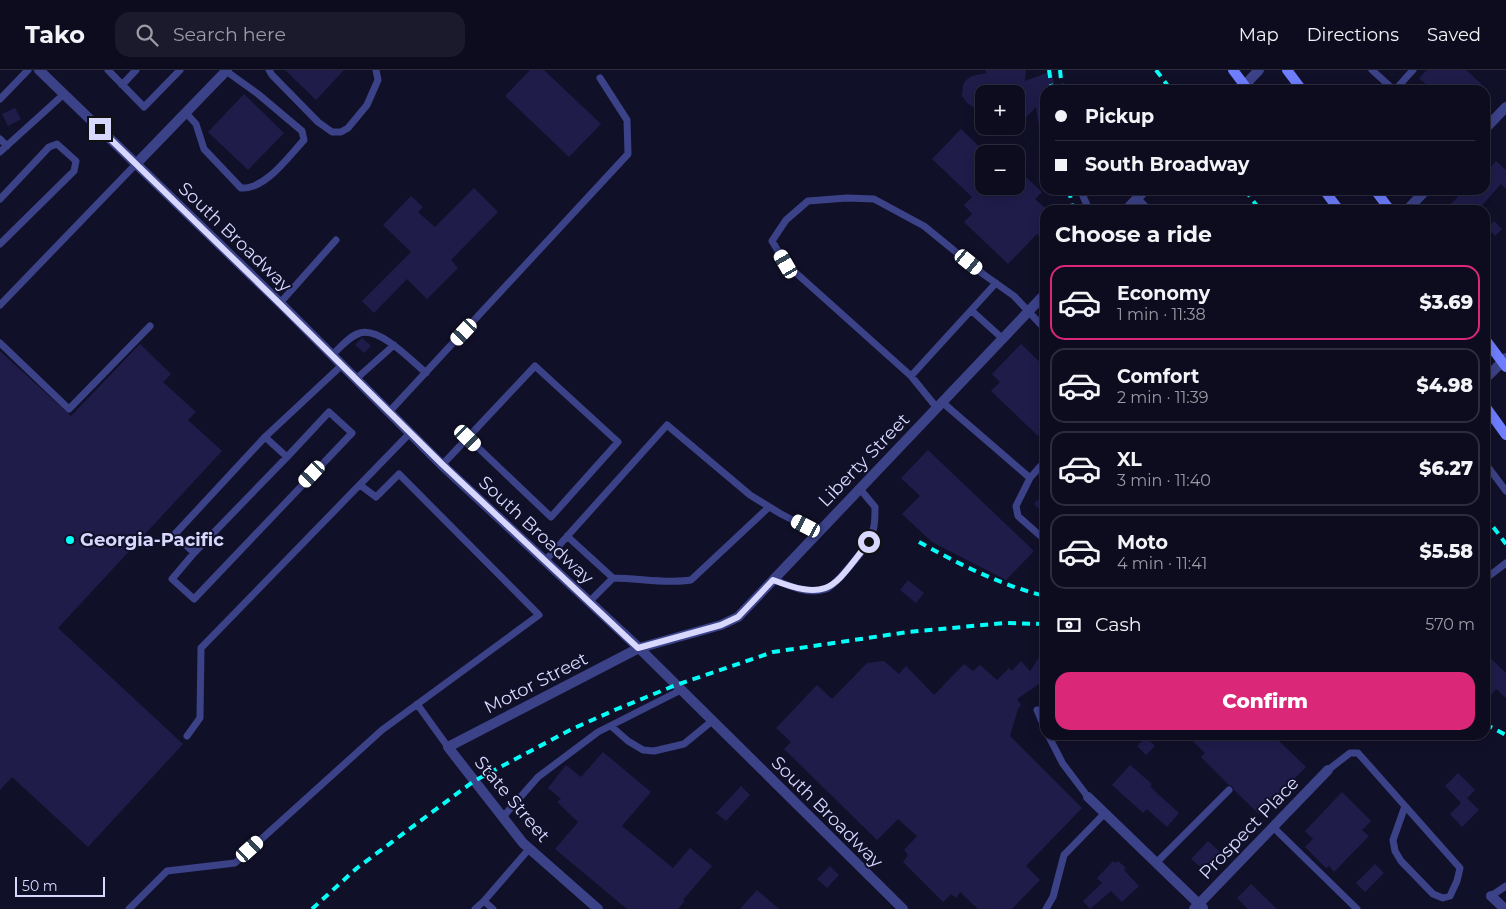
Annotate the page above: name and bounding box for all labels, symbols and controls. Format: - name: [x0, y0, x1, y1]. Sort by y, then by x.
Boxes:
- search box: [115, 12, 465, 57]
- text: Tako: [25, 20, 85, 49]
- icon: search: [133, 21, 161, 49]
- text: Search here: [173, 23, 286, 46]
- text: Map: [1239, 24, 1279, 46]
- text: Directions: [1307, 24, 1399, 46]
- text: Saved: [1427, 24, 1481, 46]
- map controls: [975, 85, 1025, 195]
- button: +: [975, 85, 1025, 135]
- text: Pickup: [1085, 105, 1154, 128]
- route end: [89, 118, 111, 140]
- button: −: [975, 145, 1025, 195]
- text: South Broadway: [1085, 153, 1249, 176]
- street label: South Broadway: [174, 177, 296, 297]
- text: Choose a ride: [1055, 221, 1212, 248]
- car: [772, 247, 799, 281]
- car: [952, 247, 985, 277]
- icon: car: [1057, 280, 1102, 325]
- text: Economy: [1117, 282, 1210, 305]
- text: $3.69: [1420, 291, 1473, 314]
- text: 1 min · 11:38: [1117, 305, 1206, 324]
- car: [448, 316, 479, 348]
- icon: car: [1057, 363, 1102, 408]
- text: Comfort: [1117, 365, 1199, 388]
- text: $4.98: [1416, 374, 1473, 397]
- text: 2 min · 11:39: [1117, 388, 1209, 407]
- street label: Liberty Street: [814, 409, 914, 511]
- car: [451, 422, 484, 454]
- icon: car: [1057, 446, 1102, 491]
- text: XL: [1117, 448, 1142, 471]
- text: $6.27: [1419, 457, 1473, 480]
- car: [296, 458, 327, 490]
- street label: South Broadway: [474, 471, 598, 589]
- text: 3 min · 11:40: [1117, 471, 1211, 490]
- car: [789, 513, 822, 539]
- place label: Georgia-Pacific: [80, 529, 224, 551]
- icon: car: [1057, 529, 1102, 574]
- route start: [858, 531, 880, 553]
- text: Moto: [1117, 531, 1168, 554]
- marker: Georgia-Pacific: [64, 534, 76, 546]
- text: $5.58: [1420, 540, 1473, 563]
- text: 4 min · 11:41: [1117, 554, 1207, 573]
- icon: cash: [1055, 611, 1083, 639]
- text: Cash: [1095, 613, 1142, 636]
- text: 570 m: [1425, 615, 1475, 634]
- street label: Motor Street: [481, 648, 591, 718]
- button: Confirm: [1055, 672, 1475, 730]
- street label: State Street: [470, 751, 554, 847]
- street label: South Broadway: [767, 752, 888, 873]
- street label: Prospect Place: [1194, 772, 1304, 884]
- car: [233, 833, 266, 865]
- scale bar: [15, 874, 105, 897]
- text: 50 m: [22, 877, 58, 895]

